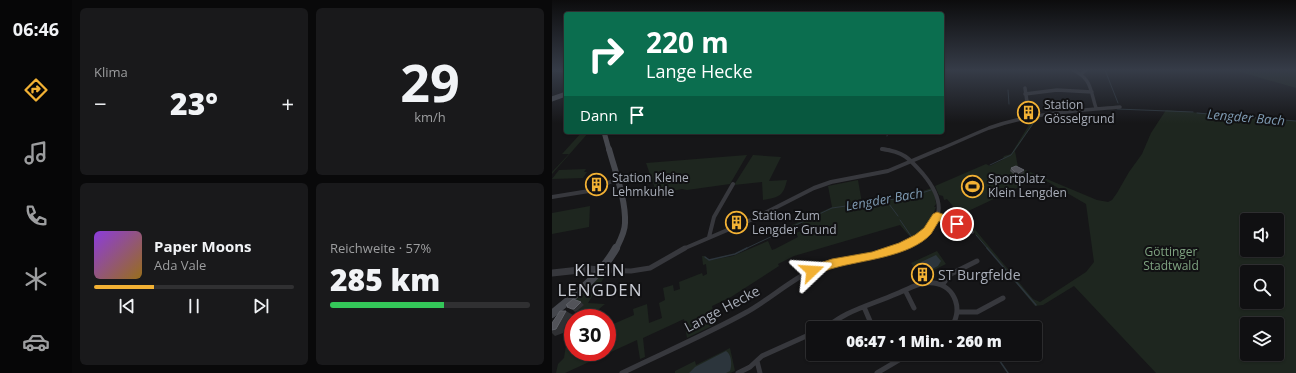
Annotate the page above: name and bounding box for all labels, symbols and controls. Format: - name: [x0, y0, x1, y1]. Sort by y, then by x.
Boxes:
- text: 06:46: [13, 17, 59, 41]
- text: 220 m: [646, 23, 729, 61]
- icon: right: [580, 28, 632, 80]
- text: 29: [400, 46, 460, 117]
- text: Lange Hecke: [646, 59, 753, 83]
- text: Klima: [94, 63, 128, 81]
- icon: directions: [22, 76, 50, 104]
- text: 23°: [170, 83, 218, 124]
- text: −: [94, 88, 107, 118]
- text: +: [281, 88, 294, 118]
- place label: Station Gösselgrund: [1044, 96, 1115, 127]
- building icon: Station Gösselgrund: [1015, 99, 1041, 125]
- icon: arrive: [626, 104, 648, 126]
- text: Dann: [580, 105, 618, 125]
- water label: Lengder Bach: [1206, 105, 1286, 129]
- text: km/h: [414, 108, 446, 126]
- icon: music: [22, 139, 50, 167]
- place label: Station Kleine Lehmkuhle: [612, 169, 689, 200]
- place label: Sportplatz Klein Lengden: [988, 170, 1067, 201]
- building icon: Station Kleine Lehmkuhle: [584, 172, 610, 198]
- sports icon: Sportplatz Klein Lengden: [960, 173, 986, 199]
- water label: Lengder Bach: [844, 183, 924, 215]
- icon: phone: [22, 202, 50, 230]
- place label: Station Zum Lengder Grund: [752, 207, 837, 238]
- pin: [940, 207, 974, 241]
- building icon: Station Zum Lengder Grund: [724, 210, 750, 236]
- icon: arrive: [946, 213, 968, 235]
- map controls: [1240, 213, 1284, 361]
- button: sound: [1240, 213, 1284, 257]
- text: Paper Moons: [154, 236, 252, 256]
- text: Reichweite · 57%: [330, 239, 431, 257]
- park label: Göttinger Stadtwald: [1143, 243, 1199, 274]
- position arrow: [791, 250, 833, 292]
- text: Ada Vale: [154, 256, 206, 274]
- district label: KLEIN LENGDEN: [557, 258, 643, 301]
- text: 285 km: [330, 259, 440, 300]
- building icon: ST Burgfelde: [910, 262, 936, 288]
- icon: climate: [22, 265, 50, 293]
- place label: ST Burgfelde: [938, 265, 1021, 284]
- button: search: [1240, 265, 1284, 309]
- street label: Lange Hecke: [681, 281, 763, 336]
- icon: previous: [116, 295, 138, 317]
- icon: pause: [183, 295, 205, 317]
- icon: next: [250, 295, 272, 317]
- speed limit sign: 30: [564, 309, 616, 361]
- button: layers: [1240, 317, 1284, 361]
- icon: car: [22, 328, 50, 356]
- text: 06:47 · 1 Min. · 260 m: [846, 331, 1002, 351]

